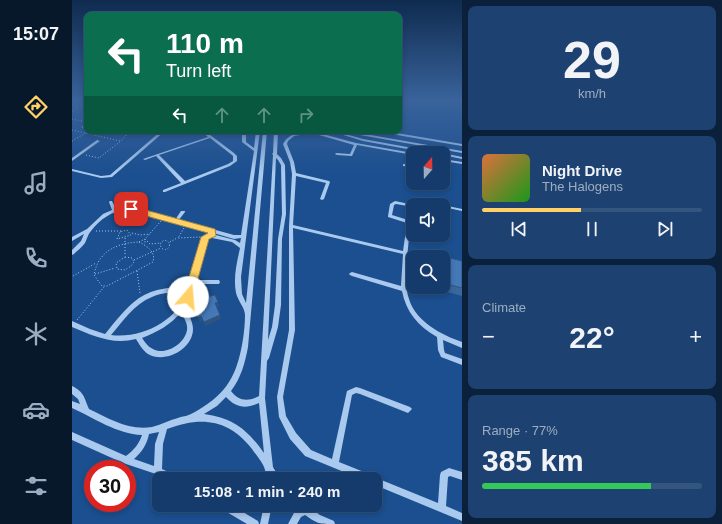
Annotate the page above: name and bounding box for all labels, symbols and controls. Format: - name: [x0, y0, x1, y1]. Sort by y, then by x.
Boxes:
- text: 15:07: [13, 24, 59, 44]
- icon: left: [100, 28, 152, 80]
- text: 110 m: [166, 28, 244, 59]
- text: 29: [563, 31, 621, 89]
- text: Turn left: [166, 61, 231, 81]
- text: km/h: [578, 86, 606, 101]
- icon: directions: [22, 93, 50, 121]
- icon: left: [169, 104, 191, 126]
- icon: ahead: [211, 104, 233, 126]
- icon: ahead: [253, 104, 275, 126]
- icon: right: [295, 104, 317, 126]
- north arrow: [406, 146, 450, 190]
- map controls: [406, 146, 450, 294]
- text: Night Drive: [542, 162, 622, 179]
- icon: music: [22, 169, 50, 197]
- text: The Halogens: [542, 179, 623, 194]
- pin: [114, 192, 148, 226]
- icon: arrive: [120, 198, 142, 220]
- button: sound: [406, 198, 450, 242]
- icon: previous: [508, 218, 530, 240]
- icon: pause: [581, 218, 603, 240]
- icon: next: [654, 218, 676, 240]
- icon: phone: [22, 244, 50, 272]
- button: search: [406, 250, 450, 294]
- position arrow: [167, 276, 209, 318]
- text: Climate: [482, 300, 526, 315]
- icon: climate: [22, 320, 50, 348]
- text: 22°: [569, 321, 615, 354]
- text: −: [482, 324, 495, 349]
- text: +: [689, 324, 702, 349]
- icon: car: [22, 396, 50, 424]
- text: Range · 77%: [482, 423, 558, 438]
- text: 385 km: [482, 444, 584, 477]
- speed limit sign: 30: [84, 460, 136, 512]
- icon: filters: [22, 472, 50, 500]
- text: 15:08 · 1 min · 240 m: [194, 483, 340, 500]

